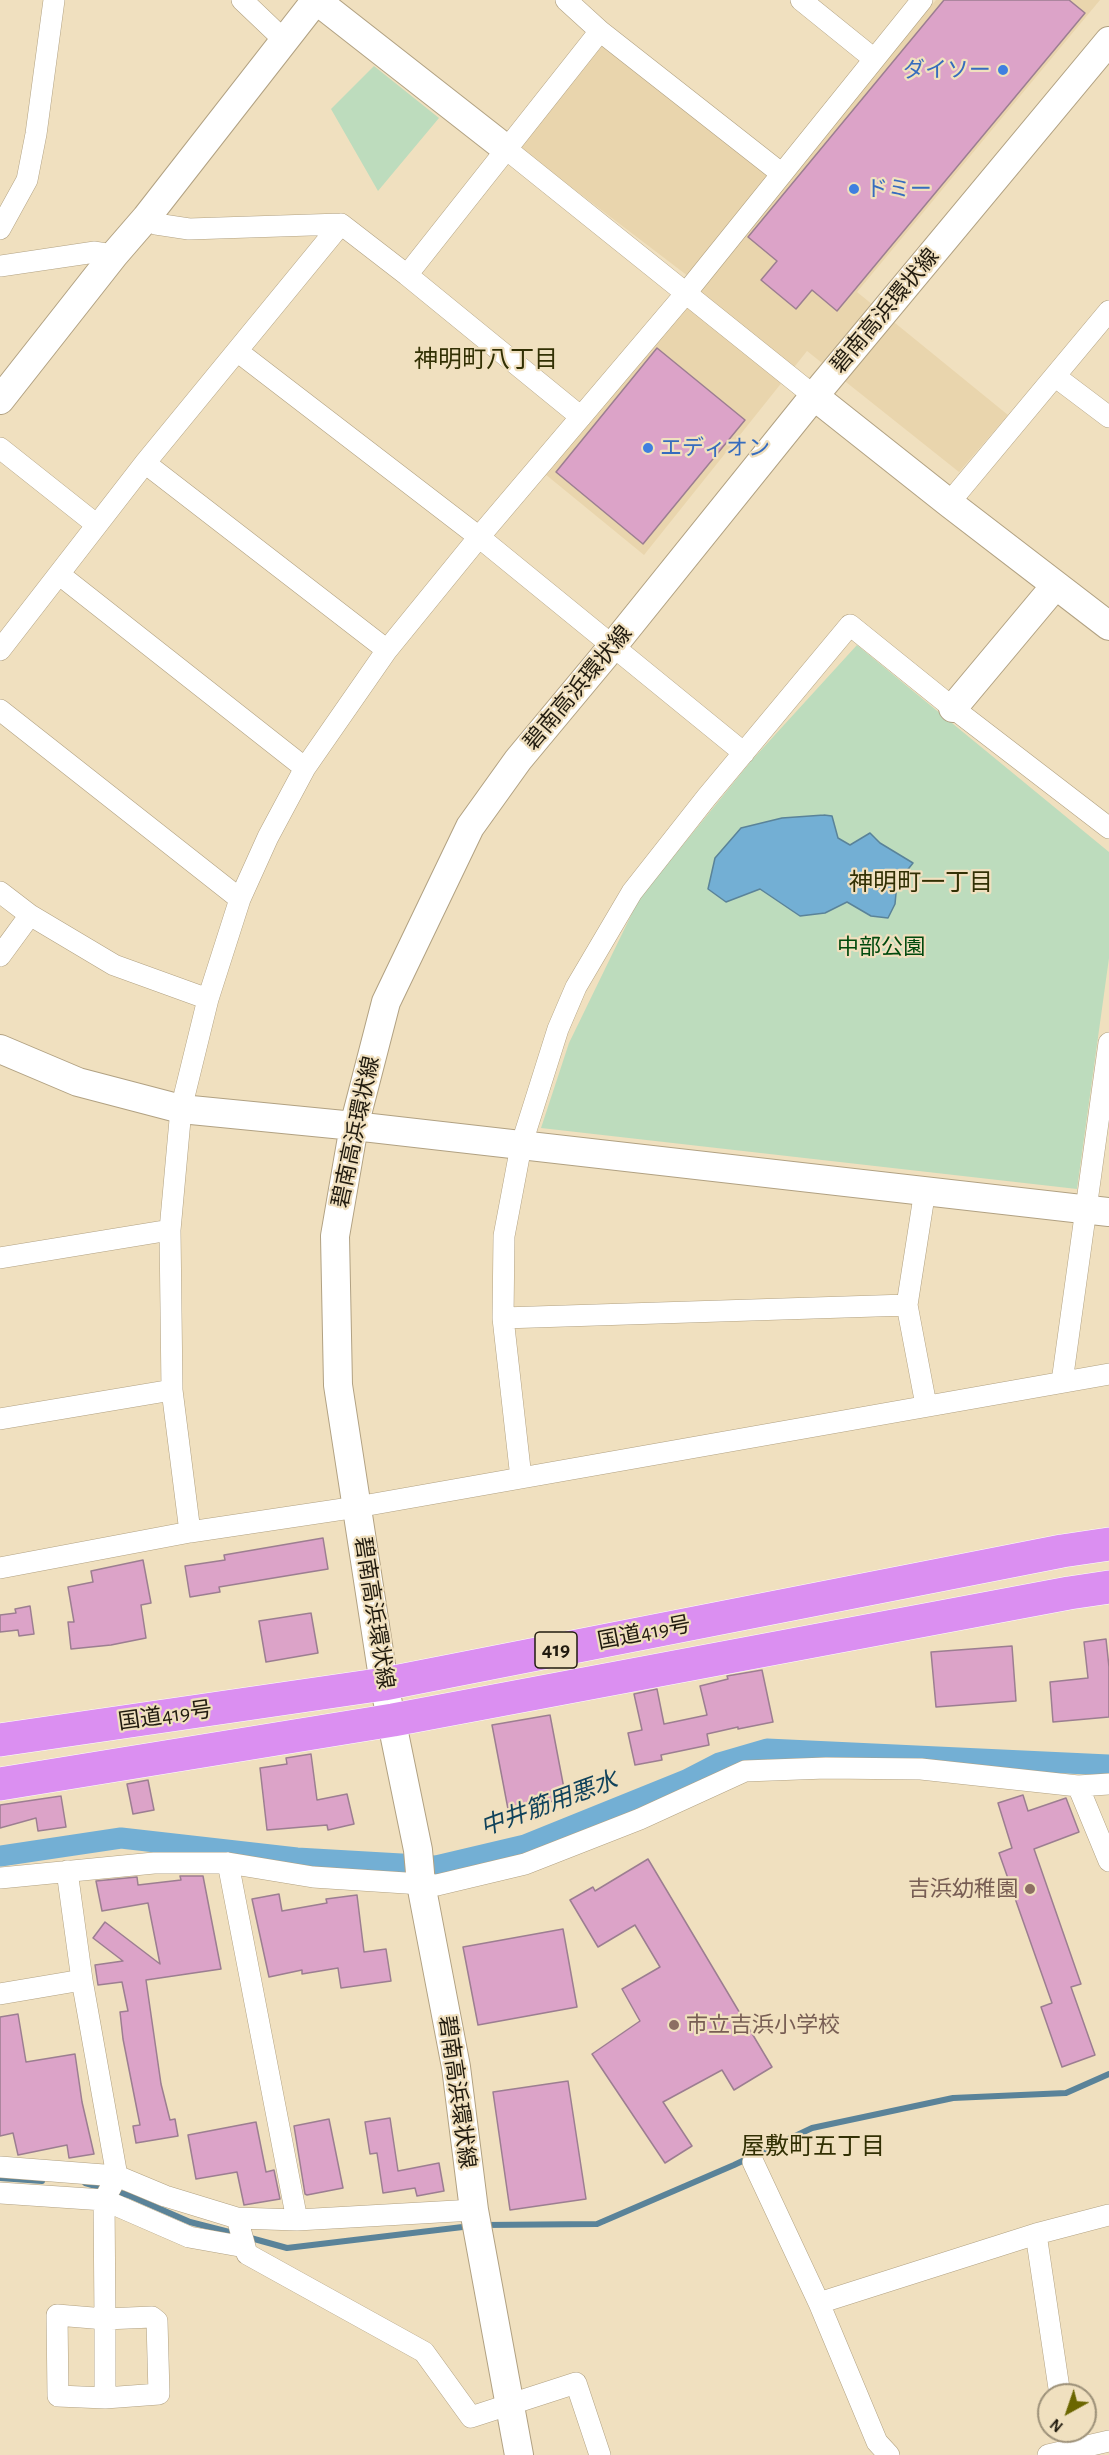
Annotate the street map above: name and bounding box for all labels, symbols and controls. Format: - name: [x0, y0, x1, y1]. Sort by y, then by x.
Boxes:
- place label: ダイソー: [903, 57, 991, 83]
- marker: ダイソー: [996, 63, 1010, 77]
- place label: ドミー: [866, 176, 932, 202]
- marker: ドミー: [847, 182, 861, 196]
- street label: 碧南高浜環状線: [825, 244, 945, 378]
- district label: 神明町八丁目: [414, 346, 558, 374]
- place label: エディオン: [660, 435, 770, 461]
- marker: エディオン: [641, 441, 655, 455]
- street label: 碧南高浜環状線: [518, 621, 638, 755]
- district label: 神明町一丁目: [849, 869, 993, 897]
- park label: 中部公園: [837, 934, 925, 960]
- street label: 碧南高浜環状線: [327, 1054, 385, 1210]
- street label: 碧南高浜環状線: [349, 1535, 399, 1691]
- street label: 国道419号: [595, 1611, 693, 1655]
- road number: 419: [535, 1632, 577, 1668]
- street label: 国道419号: [116, 1696, 214, 1736]
- water label: 中井筋用悪水: [476, 1766, 622, 1842]
- place label: 吉浜幼稚園: [908, 1876, 1018, 1902]
- marker: 吉浜幼稚園: [1023, 1882, 1037, 1896]
- place label: 市立吉浜小学校: [686, 2012, 840, 2038]
- street label: 碧南高浜環状線: [433, 2014, 481, 2170]
- marker: 市立吉浜小学校: [667, 2018, 681, 2032]
- district label: 屋敷町五丁目: [741, 2133, 885, 2161]
- north arrow: [1037, 2383, 1097, 2443]
- text: N: [1047, 2416, 1066, 2435]

